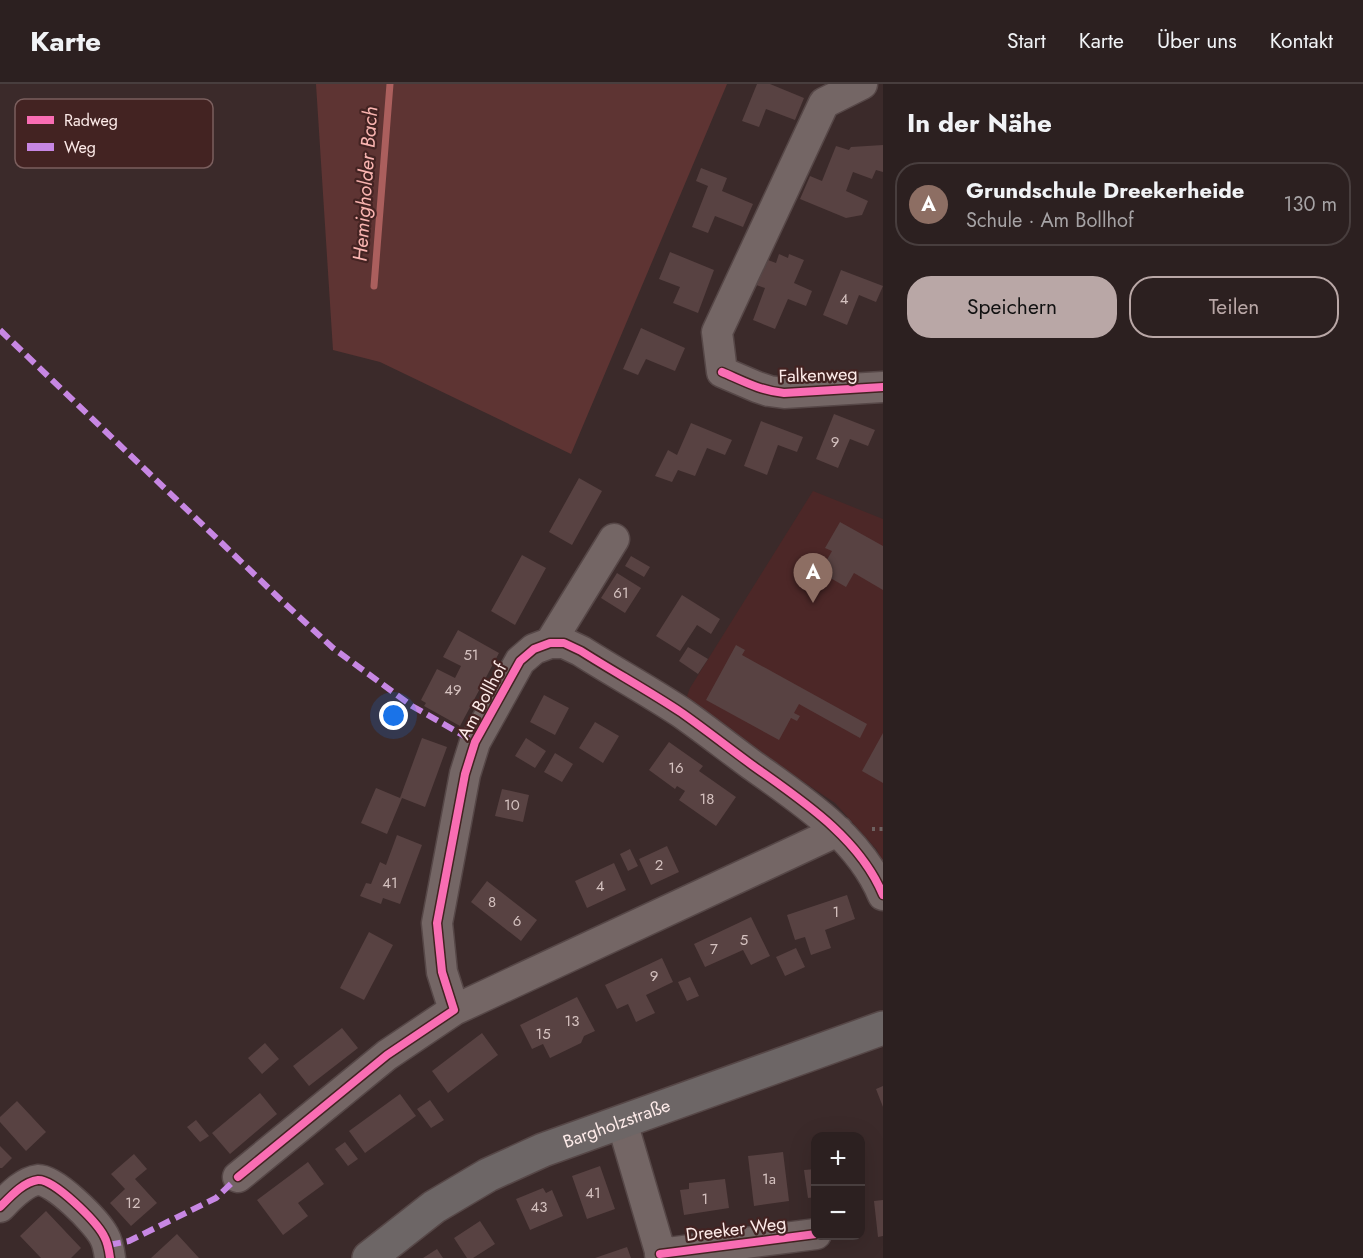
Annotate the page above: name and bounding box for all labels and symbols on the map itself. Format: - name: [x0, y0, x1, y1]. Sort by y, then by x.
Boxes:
- legend: [15, 99, 213, 168]
- water label: Hemigholder Bach: [346, 105, 385, 263]
- text: Radweg: [64, 109, 118, 132]
- text: Weg: [64, 136, 96, 159]
- house number: 4: [840, 288, 849, 310]
- street label: Falkenweg: [778, 361, 858, 389]
- house number: 9: [831, 431, 839, 453]
- pin: A: [794, 554, 832, 603]
- house number: 61: [613, 582, 629, 604]
- house number: 51: [463, 644, 479, 666]
- street label: Am Bollhof: [451, 657, 514, 744]
- house number: 49: [444, 679, 462, 701]
- your location: [379, 701, 408, 730]
- house number: 16: [668, 757, 684, 779]
- house number: 18: [700, 788, 714, 810]
- house number: 10: [504, 794, 520, 816]
- house number: 2: [655, 854, 663, 876]
- house number: 41: [382, 872, 398, 894]
- house number: 4: [596, 875, 605, 897]
- house number: 8: [488, 891, 496, 913]
- house number: 1: [833, 901, 839, 923]
- house number: 6: [513, 910, 521, 932]
- house number: 5: [740, 929, 748, 951]
- house number: 7: [710, 938, 718, 960]
- house number: 9: [650, 965, 658, 987]
- house number: 13: [565, 1010, 579, 1032]
- house number: 15: [535, 1023, 551, 1045]
- street label: Bargholzstraße: [559, 1092, 674, 1155]
- house number: 1a: [762, 1168, 776, 1190]
- house number: 41: [585, 1182, 601, 1204]
- house number: 1: [702, 1188, 708, 1210]
- house number: 12: [125, 1192, 141, 1214]
- house number: 43: [531, 1196, 547, 1218]
- street label: Dreeker Weg: [684, 1210, 788, 1248]

